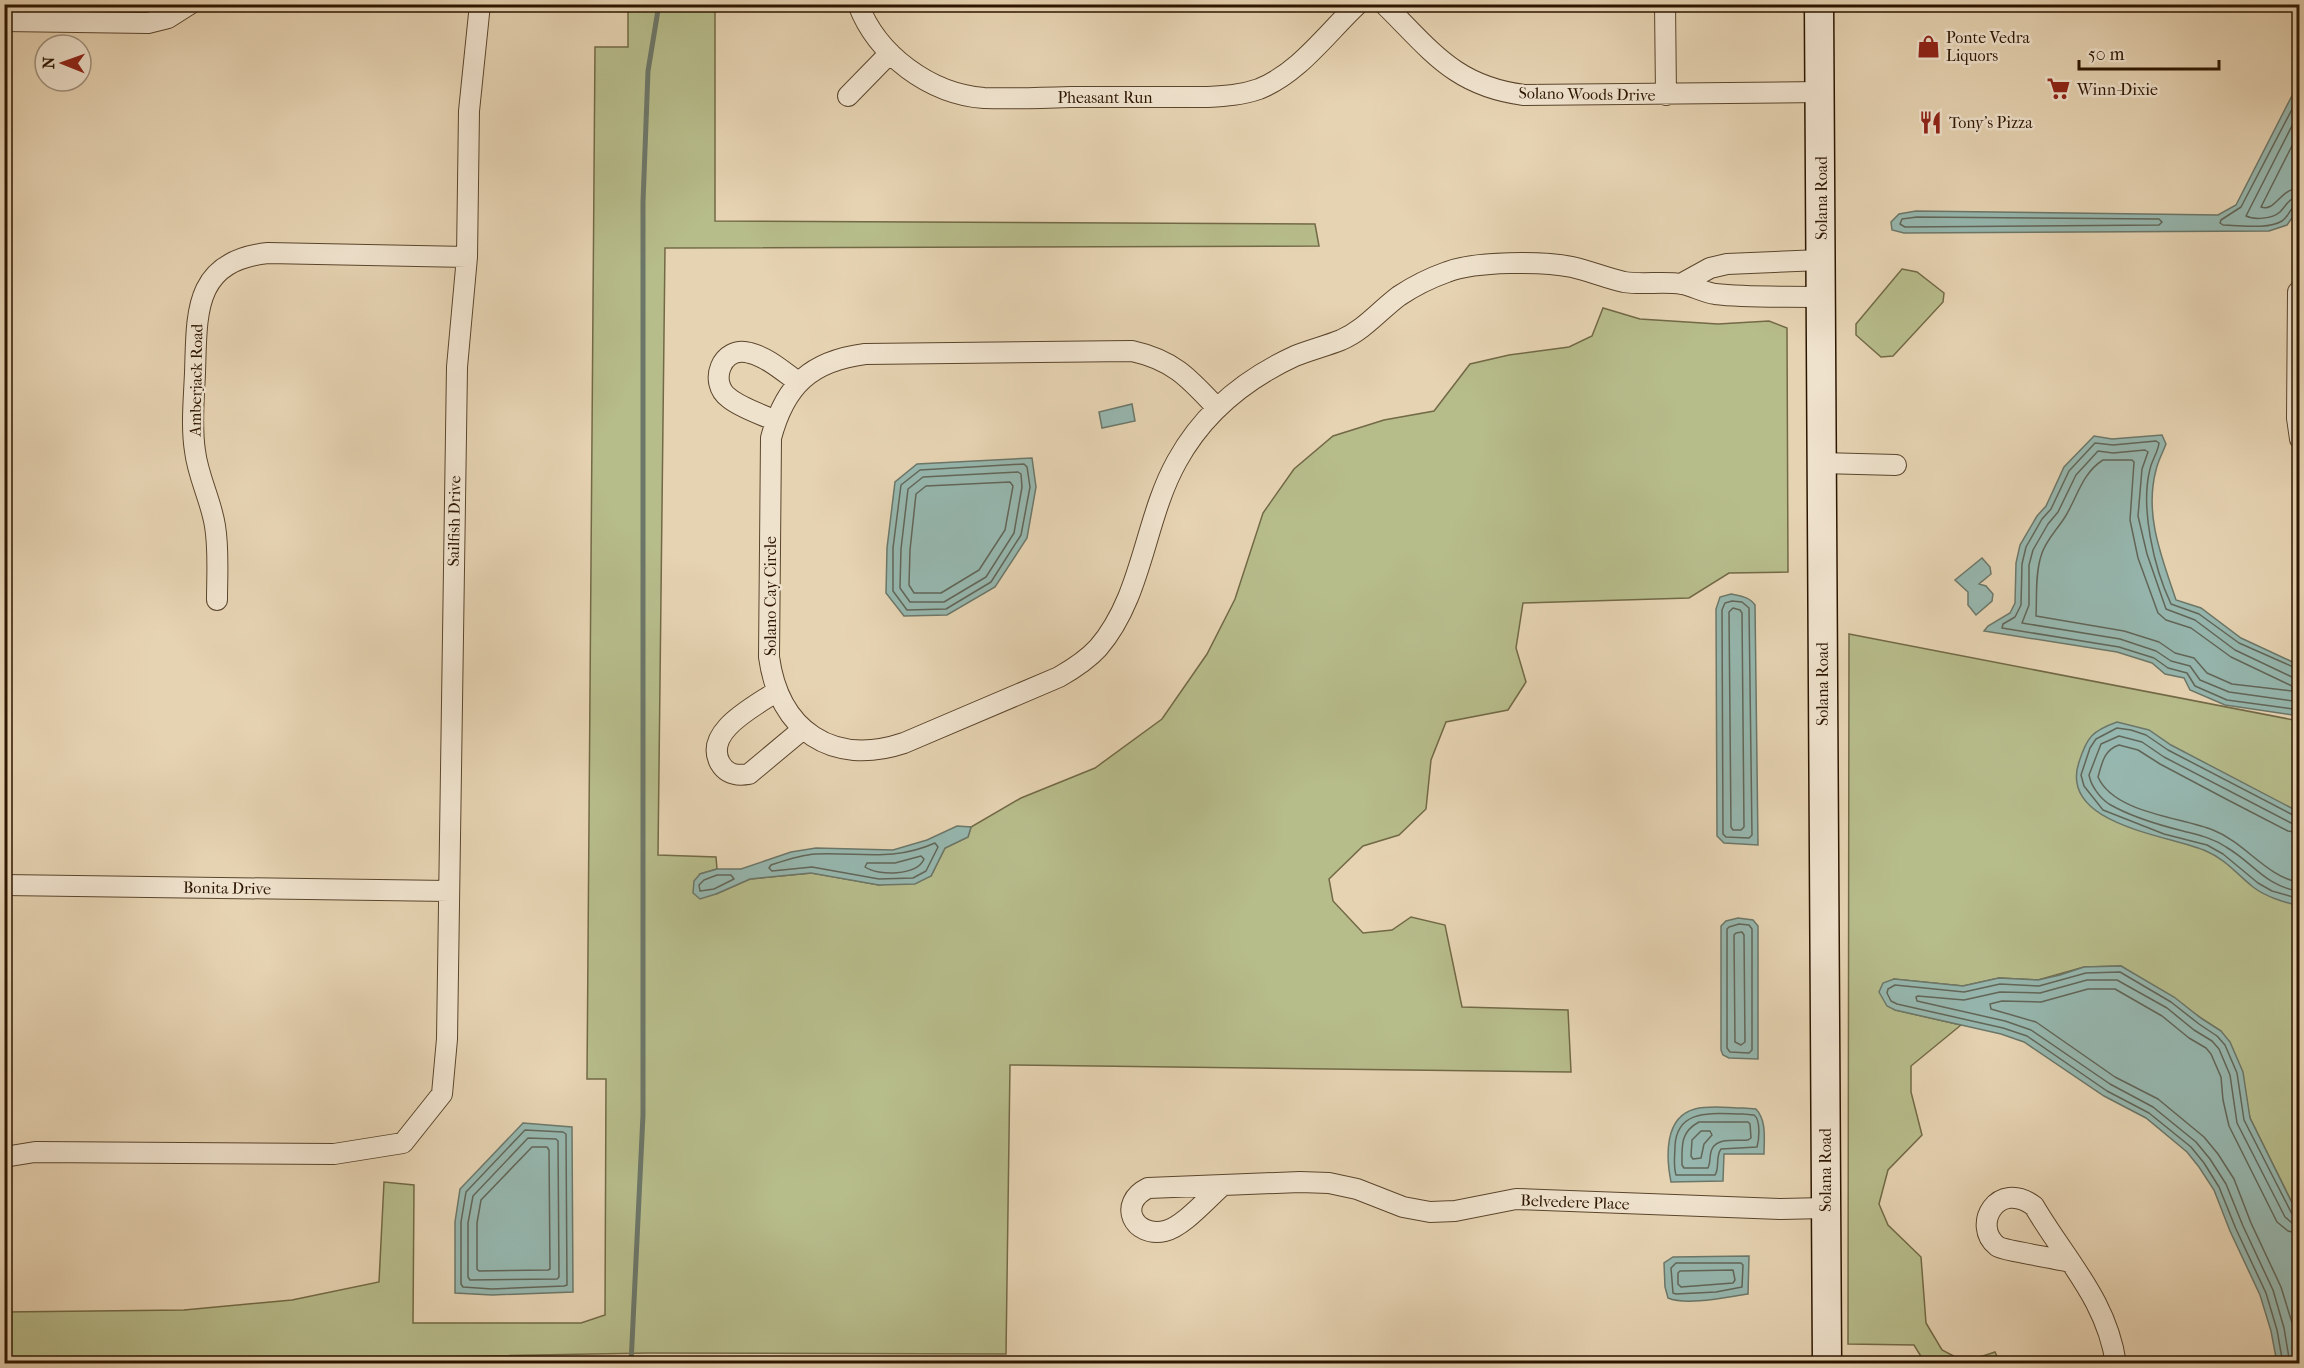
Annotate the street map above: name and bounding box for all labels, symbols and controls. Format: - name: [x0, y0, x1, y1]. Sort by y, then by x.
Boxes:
- place label: Ponte Vedra Liquors: [1946, 28, 2030, 65]
- north arrow: [33, 33, 93, 93]
- shop icon: Ponte Vedra Liquors: [1915, 33, 1941, 59]
- scale bar: [2079, 33, 2218, 71]
- text: 50 m: [2088, 44, 2125, 65]
- text: N: [39, 56, 58, 69]
- supermarket icon: Winn-Dixie: [2046, 76, 2072, 102]
- place label: Winn-Dixie: [2076, 80, 2158, 99]
- street label: Solano Woods Drive: [1518, 83, 1656, 105]
- street label: Pheasant Run: [1057, 88, 1153, 107]
- restaurant icon: Tony's Pizza: [1918, 109, 1944, 135]
- place label: Tony's Pizza: [1949, 113, 2033, 132]
- street label: Solana Road: [1812, 156, 1831, 240]
- street label: Amberjack Road: [185, 323, 206, 438]
- street label: Sailfish Drive: [444, 475, 464, 567]
- street label: Solano Cay Circle: [761, 536, 780, 656]
- street label: Solana Road: [1813, 642, 1832, 726]
- street label: Bonita Drive: [183, 878, 271, 898]
- street label: Solana Road: [1816, 1128, 1835, 1212]
- street label: Belvedere Place: [1520, 1191, 1630, 1213]

